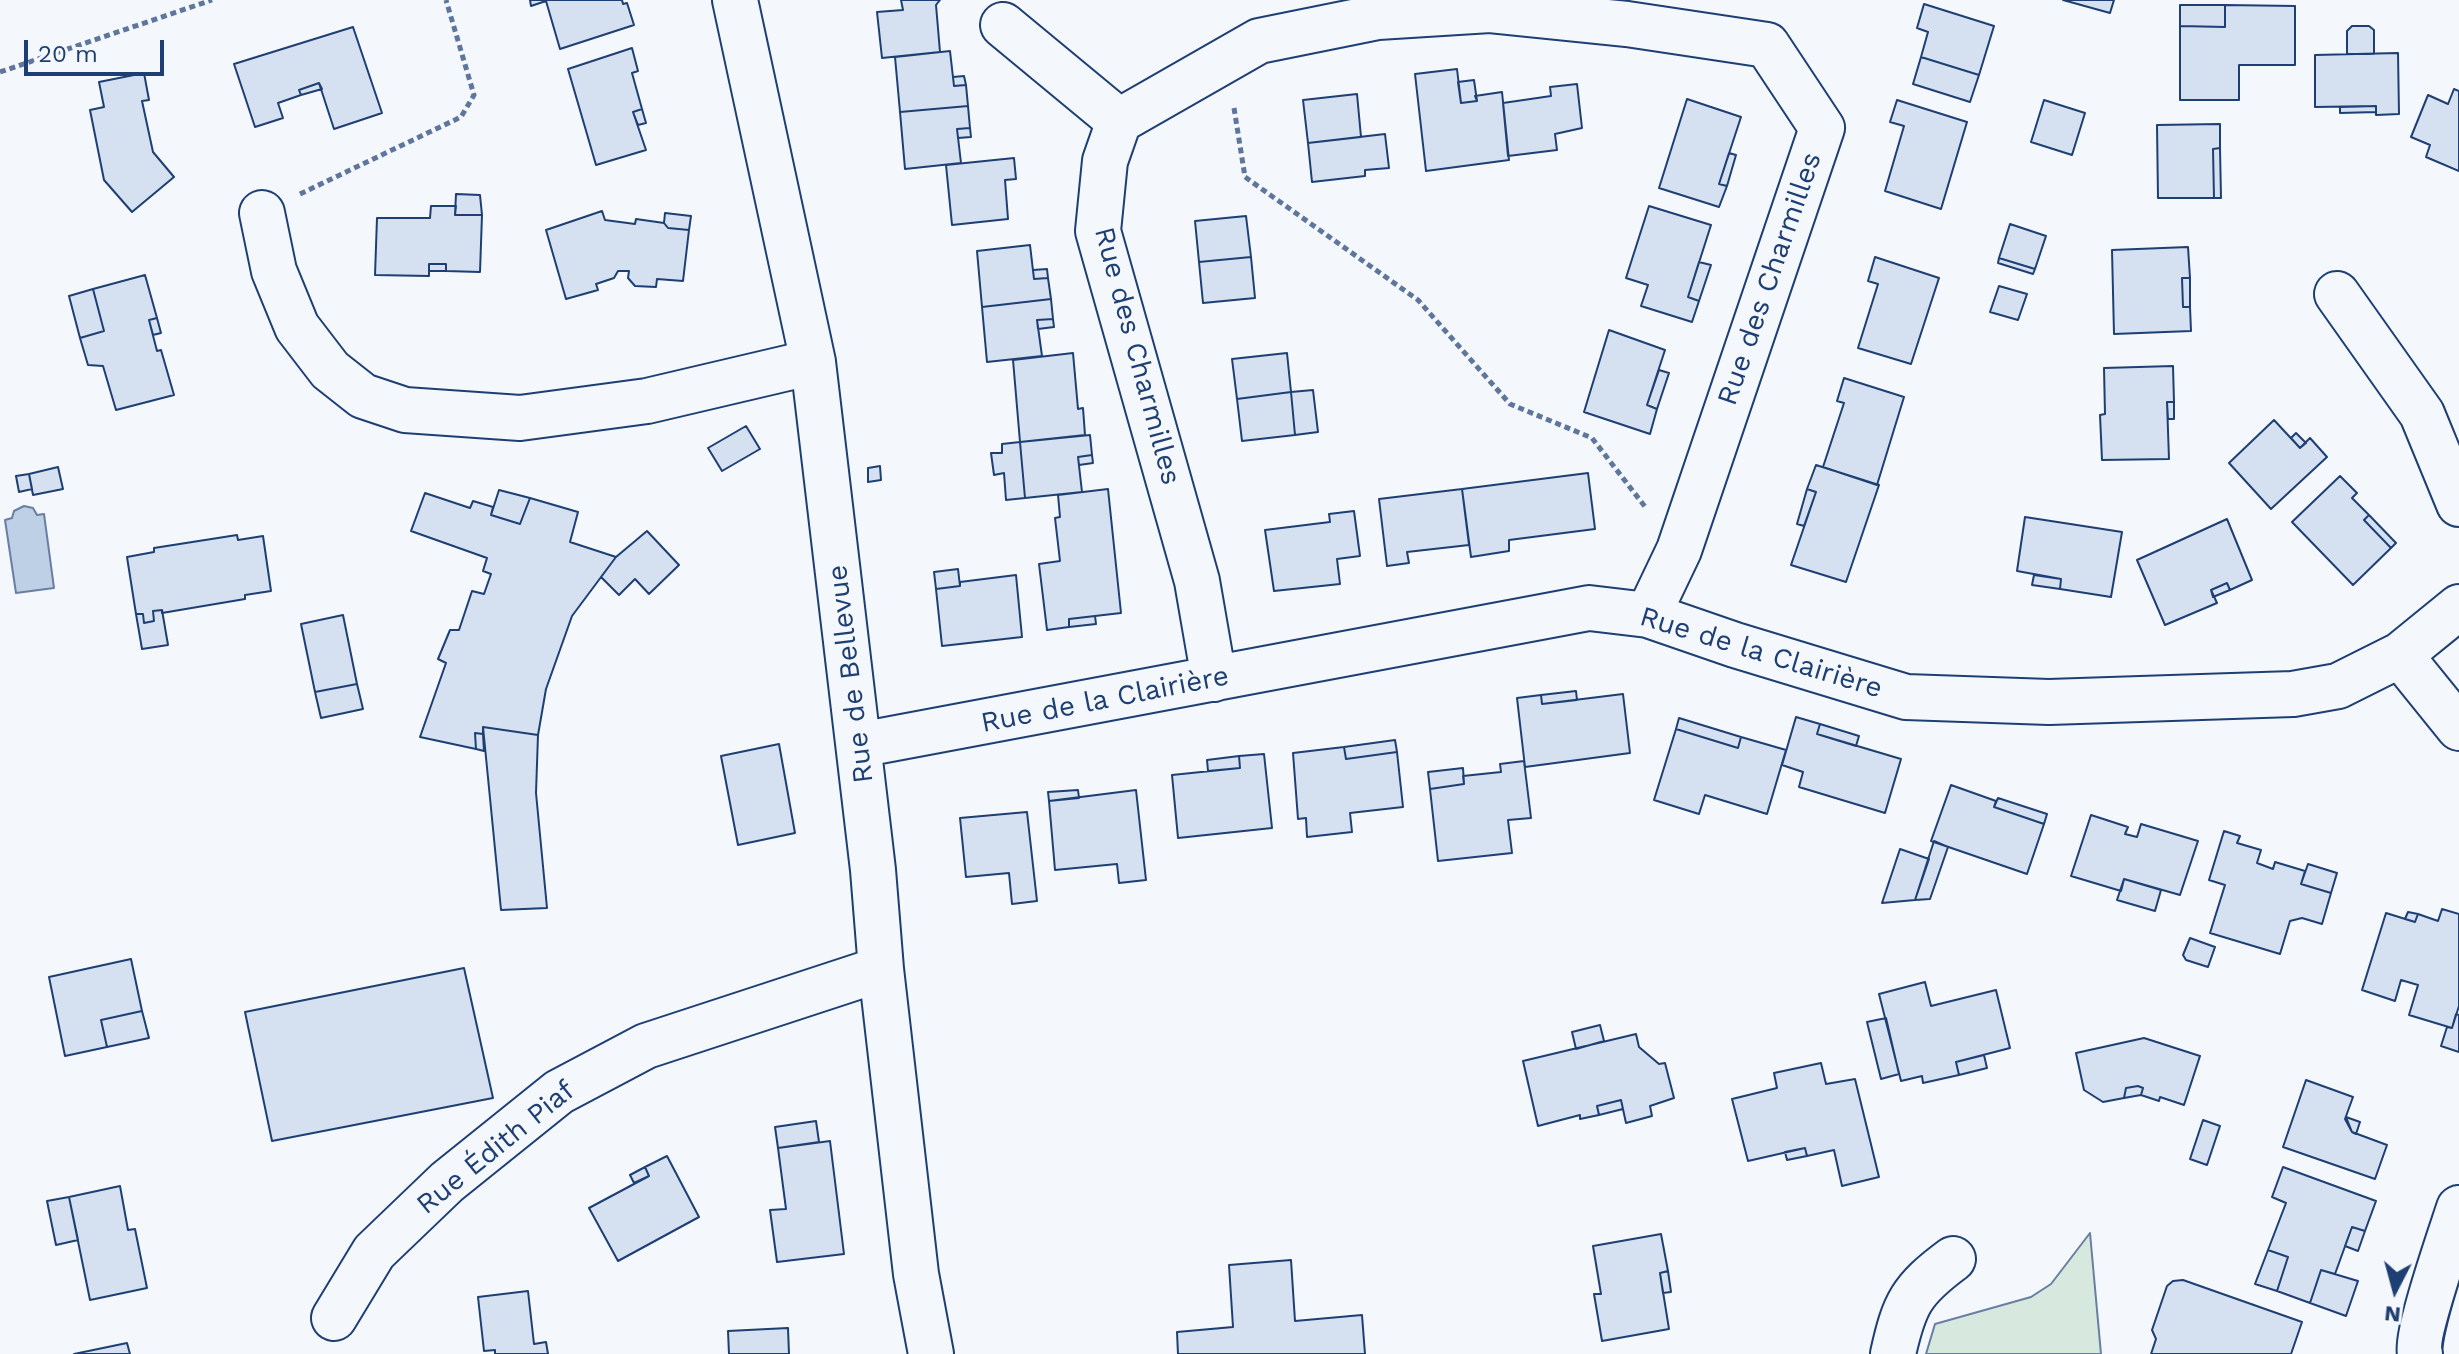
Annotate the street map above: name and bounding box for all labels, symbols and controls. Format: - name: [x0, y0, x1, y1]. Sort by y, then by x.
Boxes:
- scale bar: [28, 24, 168, 74]
- text: 20 m: [38, 40, 98, 68]
- street label: Rue des Charmilles: [1711, 148, 1829, 410]
- street label: Rue des Charmilles: [1086, 224, 1188, 488]
- street label: Rue de Bellevue: [821, 563, 881, 785]
- street label: Rue de la Clairière: [1636, 600, 1886, 706]
- street label: Rue de la Clairière: [978, 659, 1232, 741]
- street label: Rue Édith Piaf: [410, 1074, 582, 1222]
- north arrow: [2355, 1250, 2435, 1330]
- text: N: [2383, 1301, 2402, 1328]

